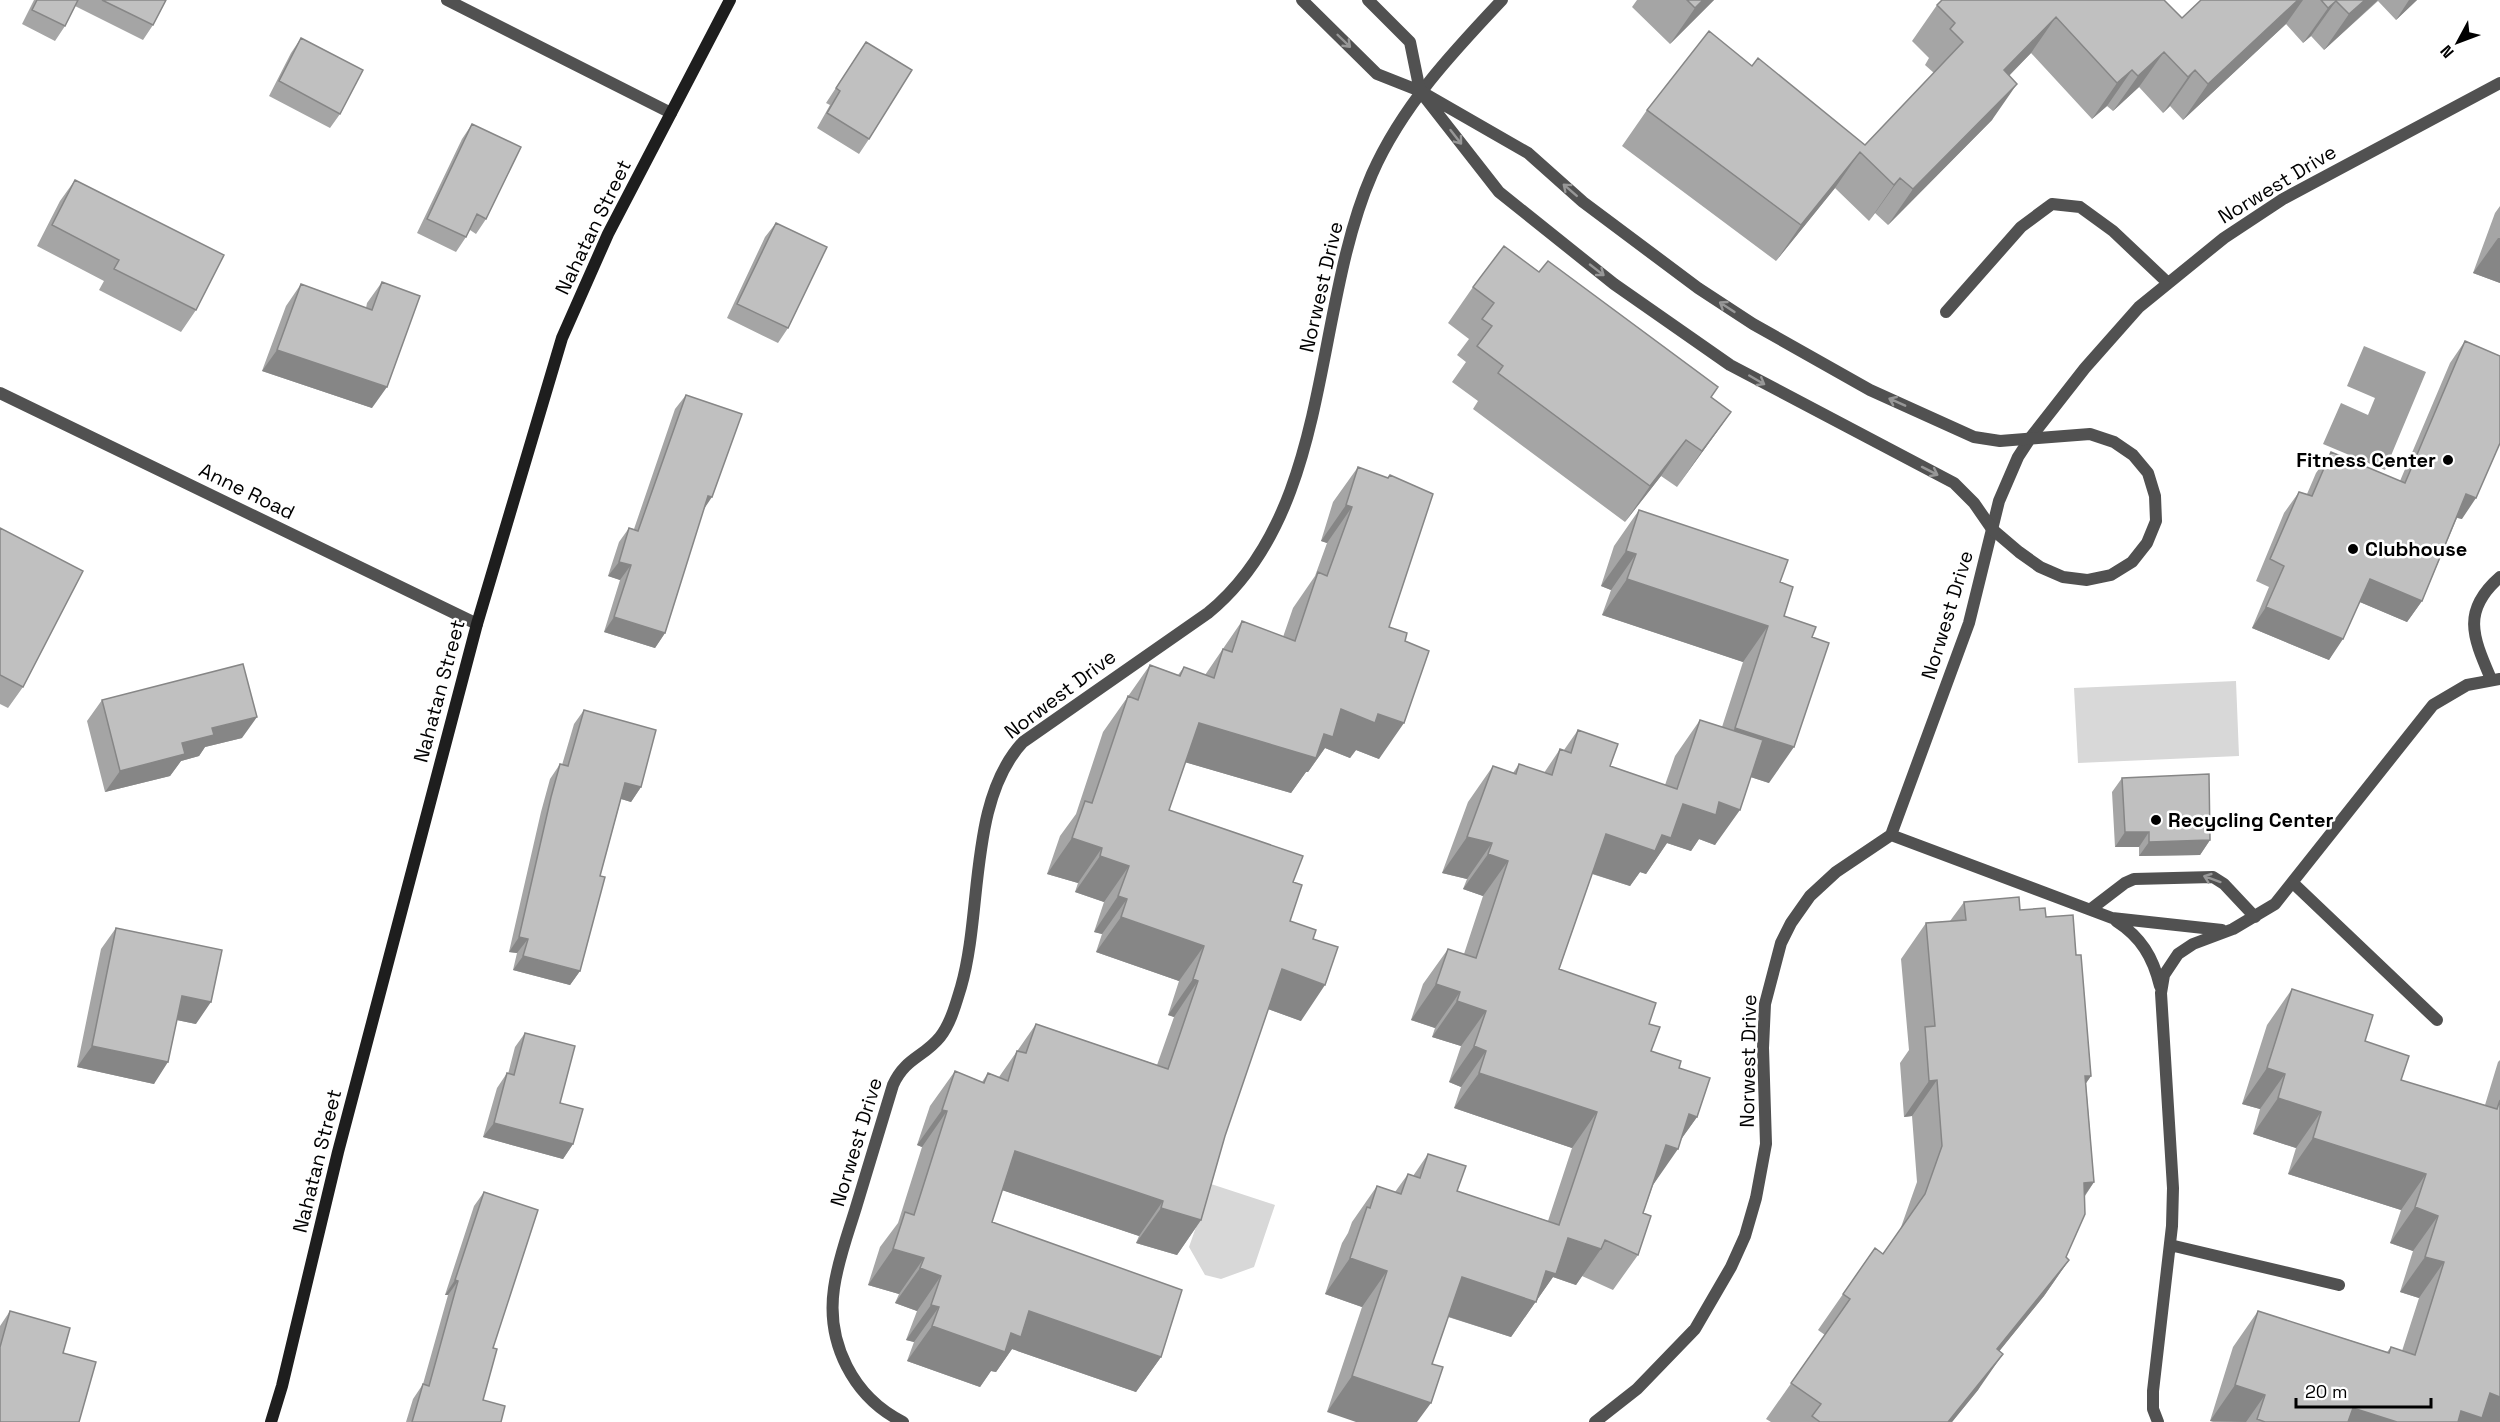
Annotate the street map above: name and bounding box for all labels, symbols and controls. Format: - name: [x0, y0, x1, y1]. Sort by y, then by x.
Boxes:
- north arrow: [2428, 12, 2488, 72]
- one-way arrow: [1336, 34, 1351, 48]
- text: N: [2436, 41, 2459, 62]
- one-way arrow: [1449, 129, 1462, 145]
- street label: Norwest Drive: [2213, 138, 2341, 230]
- street label: Nahatan Street: [549, 155, 637, 299]
- one-way arrow: [1563, 183, 1578, 197]
- street label: Norwest Drive: [1293, 219, 1349, 355]
- one-way arrow: [1588, 264, 1604, 277]
- one-way arrow: [1718, 300, 1735, 313]
- one-way arrow: [1749, 375, 1766, 387]
- one-way arrow: [1888, 395, 1906, 407]
- place label: Fitness Center: [2296, 447, 2436, 473]
- marker: Fitness Center: [2441, 453, 2455, 467]
- street label: Anne Road: [195, 457, 299, 525]
- one-way arrow: [1921, 465, 1938, 477]
- place label: Clubhouse: [2365, 536, 2467, 562]
- marker: Clubhouse: [2346, 542, 2360, 556]
- street label: Norwest Drive: [1915, 547, 1979, 683]
- street label: Nahatan Street: [407, 617, 471, 765]
- street label: Norwest Drive: [999, 643, 1121, 745]
- place label: Recycling Center: [2168, 807, 2334, 833]
- marker: Recycling Center: [2149, 813, 2163, 827]
- one-way arrow: [2204, 872, 2222, 883]
- street label: Norwest Drive: [1734, 994, 1762, 1128]
- street label: Norwest Drive: [824, 1074, 888, 1210]
- street label: Nahatan Street: [287, 1087, 347, 1235]
- scale bar: [2296, 1371, 2431, 1409]
- text: 20 m: [2305, 1380, 2348, 1403]

